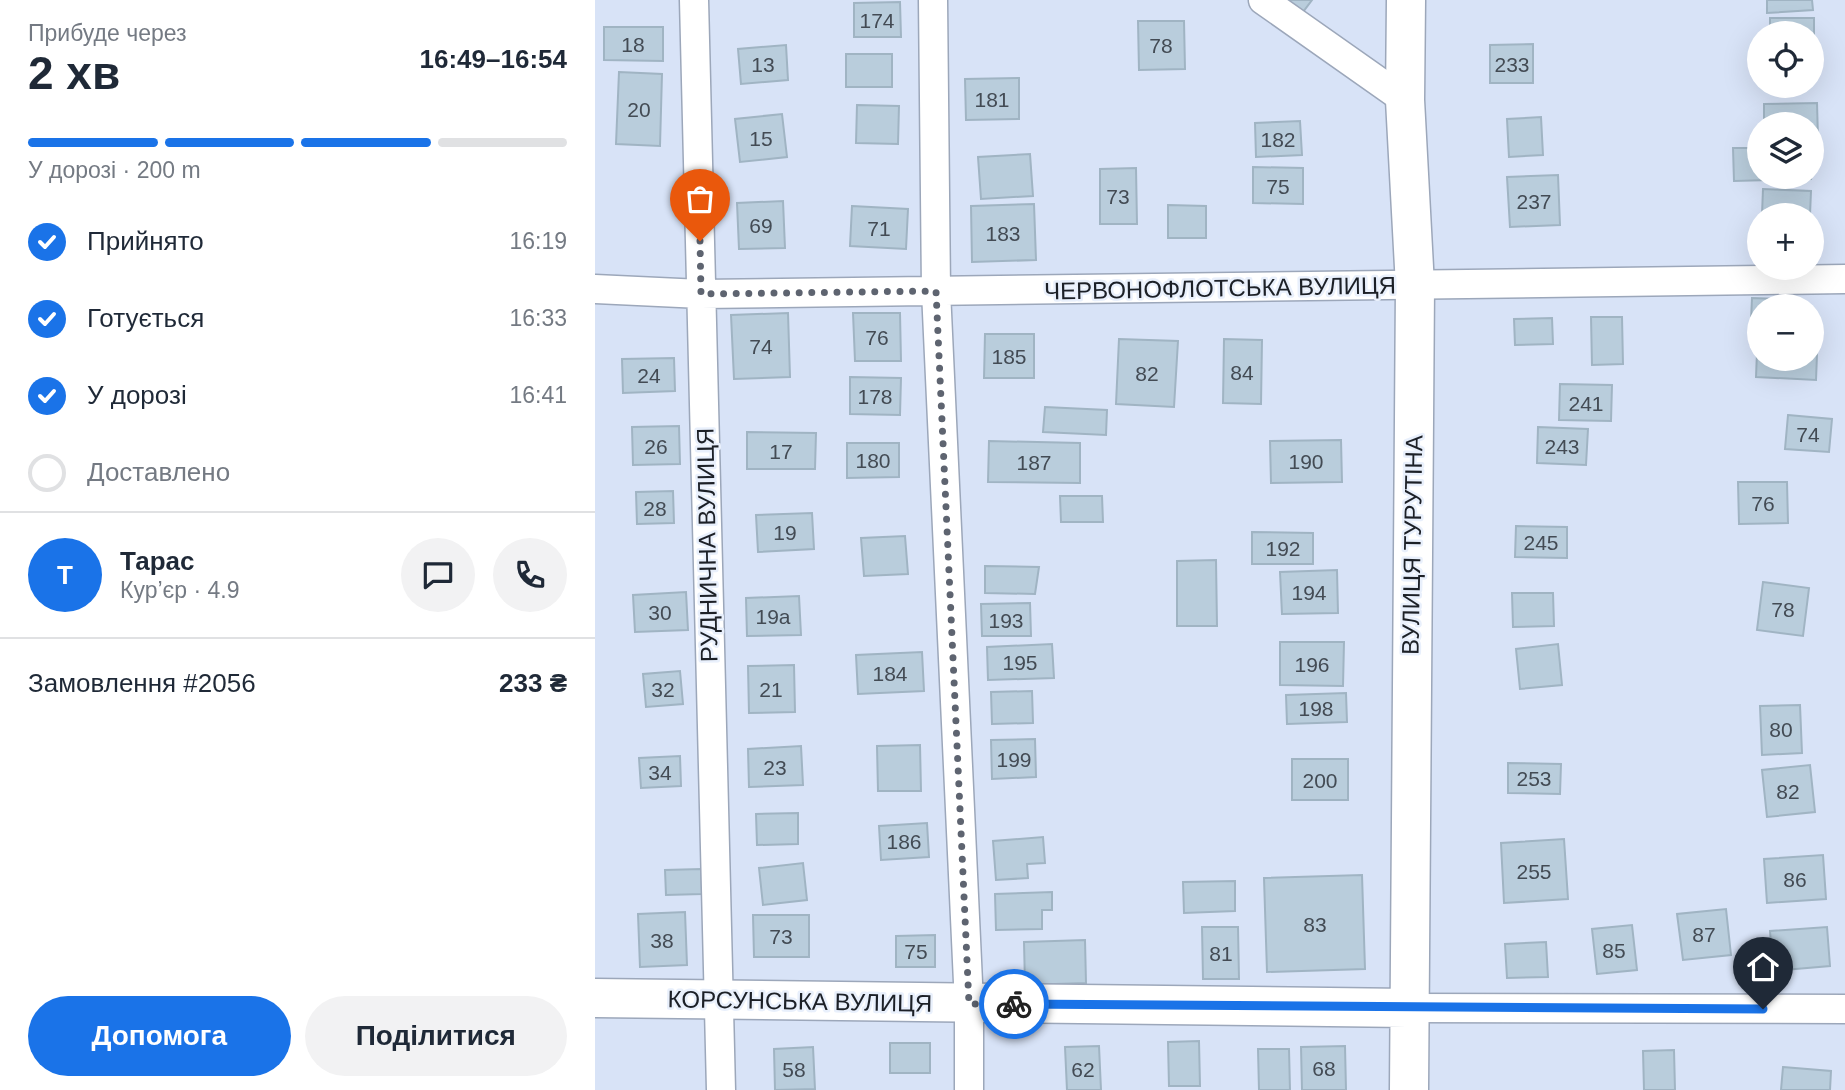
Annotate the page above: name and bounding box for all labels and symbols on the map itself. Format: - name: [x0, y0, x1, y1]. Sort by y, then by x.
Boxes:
- house number: 174: [859, 9, 895, 32]
- house number: 18: [621, 33, 645, 56]
- house number: 78: [1149, 34, 1173, 57]
- house number: 13: [751, 53, 775, 76]
- house number: 233: [1494, 53, 1530, 76]
- house number: 181: [974, 88, 1010, 111]
- house number: 20: [627, 98, 651, 121]
- house number: 15: [749, 127, 773, 150]
- house number: 182: [1260, 128, 1296, 151]
- pin: [670, 169, 730, 241]
- house number: 75: [1266, 175, 1290, 198]
- house number: 73: [1106, 185, 1130, 208]
- house number: 237: [1516, 190, 1552, 213]
- house number: 69: [749, 214, 773, 237]
- house number: 71: [867, 217, 891, 240]
- house number: 183: [985, 222, 1021, 245]
- street label: ЧЕРВОНОФЛОТСЬКА ВУЛИЦЯ: [1044, 271, 1396, 305]
- house number: 76: [865, 326, 889, 349]
- house number: 74: [749, 335, 773, 358]
- house number: 185: [991, 345, 1027, 368]
- house number: 84: [1230, 361, 1254, 384]
- house number: 82: [1135, 362, 1159, 385]
- house number: 24: [637, 364, 661, 387]
- house number: 178: [857, 385, 893, 408]
- house number: 241: [1568, 392, 1604, 415]
- house number: 74: [1796, 423, 1820, 446]
- street label: РУДНИЧНА ВУЛИЦЯ: [691, 428, 723, 662]
- house number: 26: [644, 435, 668, 458]
- street label: ВУЛИЦЯ ТУРУТІНА: [1397, 435, 1427, 655]
- house number: 243: [1544, 435, 1580, 458]
- house number: 17: [769, 440, 793, 463]
- house number: 180: [855, 449, 891, 472]
- house number: 190: [1288, 450, 1324, 473]
- house number: 187: [1016, 451, 1052, 474]
- house number: 76: [1751, 492, 1775, 515]
- house number: 28: [643, 497, 667, 520]
- house number: 19: [773, 521, 797, 544]
- house number: 245: [1523, 531, 1559, 554]
- house number: 192: [1265, 537, 1301, 560]
- house number: 194: [1291, 581, 1327, 604]
- house number: 78: [1771, 598, 1795, 621]
- house number: 30: [648, 601, 672, 624]
- house number: 19а: [755, 605, 791, 628]
- house number: 193: [988, 609, 1024, 632]
- house number: 195: [1002, 651, 1038, 674]
- house number: 196: [1294, 653, 1330, 676]
- house number: 184: [872, 662, 908, 685]
- house number: 32: [651, 678, 675, 701]
- house number: 21: [759, 678, 783, 701]
- house number: 198: [1298, 697, 1334, 720]
- house number: 80: [1769, 718, 1793, 741]
- house number: 199: [996, 748, 1032, 771]
- house number: 23: [763, 756, 787, 779]
- house number: 34: [648, 761, 672, 784]
- house number: 253: [1516, 767, 1552, 790]
- house number: 200: [1302, 769, 1338, 792]
- house number: 82: [1776, 780, 1800, 803]
- house number: 186: [886, 830, 922, 853]
- house number: 255: [1516, 860, 1552, 883]
- house number: 86: [1783, 868, 1807, 891]
- house number: 83: [1303, 913, 1327, 936]
- house number: 87: [1692, 923, 1716, 946]
- house number: 73: [769, 925, 793, 948]
- house number: 38: [650, 929, 674, 952]
- pin: [1733, 937, 1793, 1009]
- house number: 85: [1602, 939, 1626, 962]
- house number: 75: [904, 940, 928, 963]
- house number: 81: [1209, 942, 1233, 965]
- courier: [979, 969, 1049, 1039]
- street label: КОРСУНСЬКА ВУЛИЦЯ: [667, 985, 933, 1017]
- house number: 68: [1312, 1057, 1336, 1080]
- house number: 58: [782, 1058, 806, 1081]
- house number: 62: [1071, 1058, 1095, 1081]

